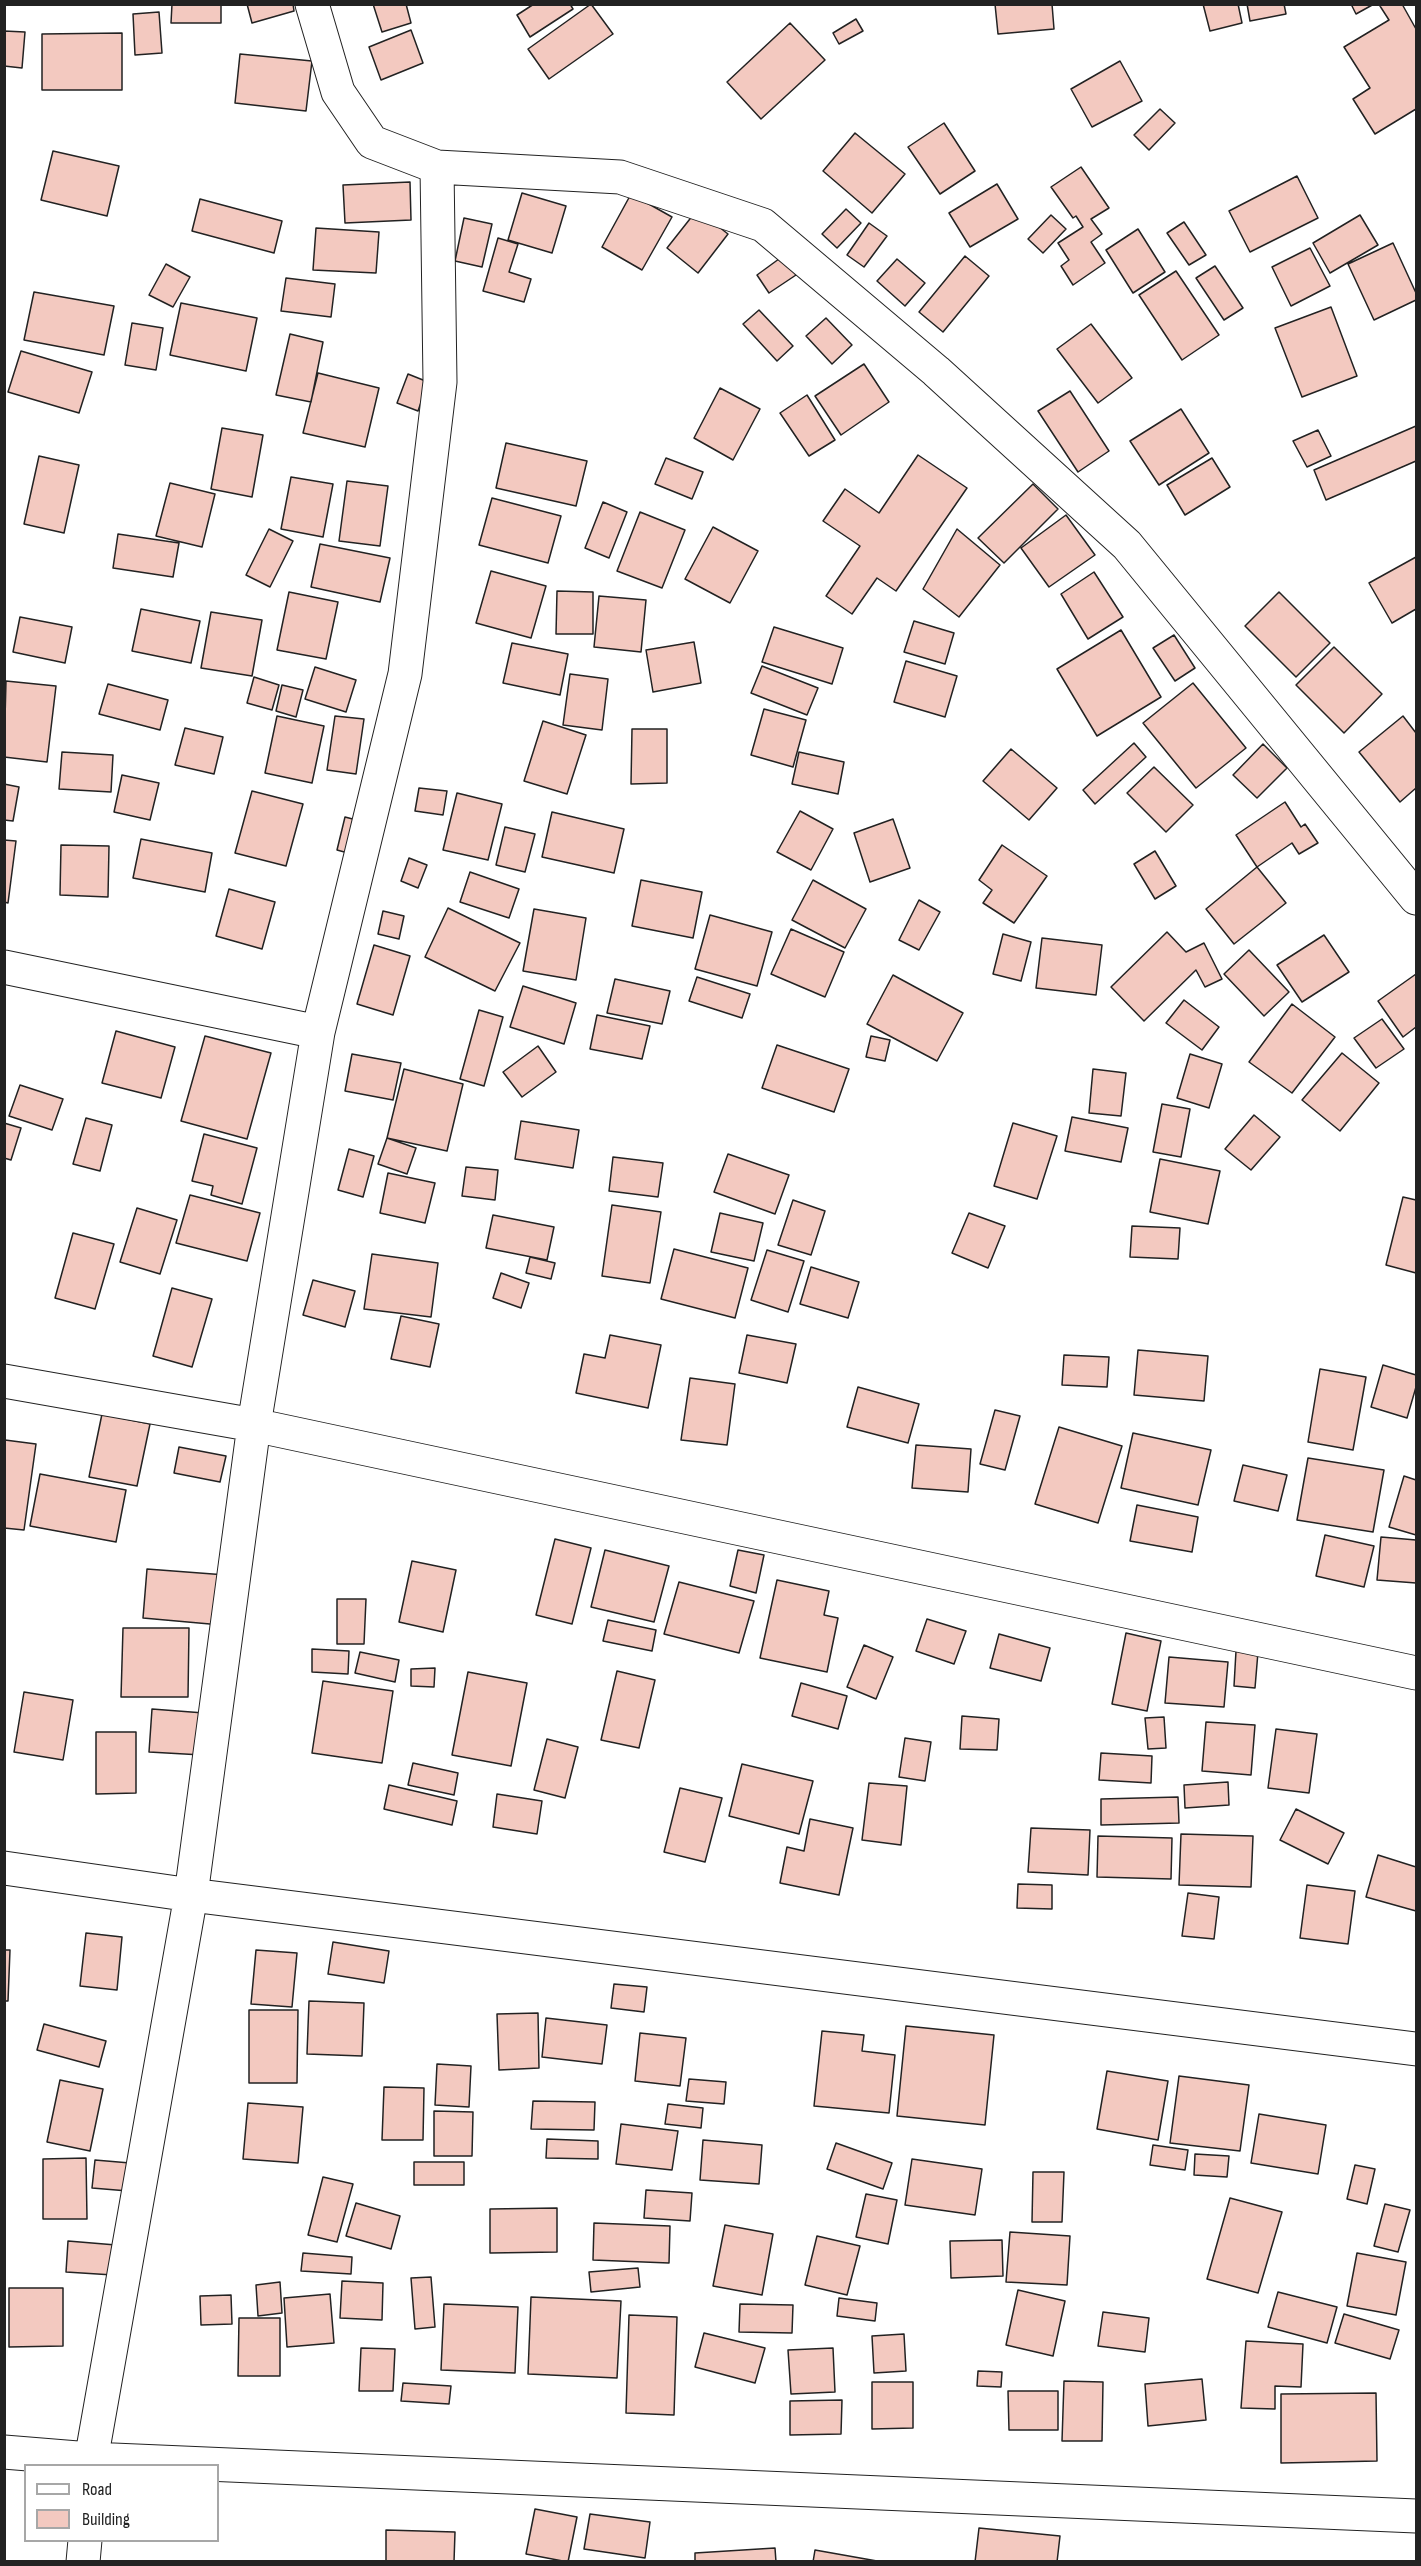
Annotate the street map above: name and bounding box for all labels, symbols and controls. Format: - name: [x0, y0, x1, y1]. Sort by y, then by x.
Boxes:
- legend: [24, 2464, 219, 2542]
- text: Road: [82, 2479, 112, 2500]
- text: Building: [82, 2509, 130, 2530]

